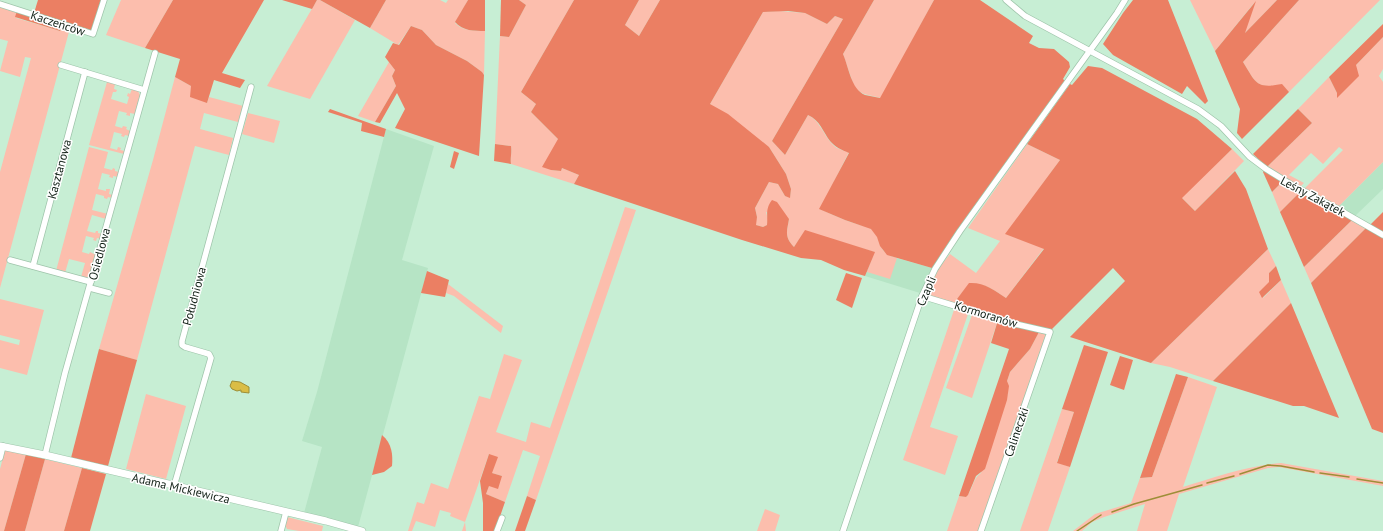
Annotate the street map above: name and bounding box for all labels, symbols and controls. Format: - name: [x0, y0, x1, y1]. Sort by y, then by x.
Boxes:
- street label: Kaczeńców: [29, 7, 87, 39]
- street label: Kasztanowa: [44, 138, 74, 200]
- street label: Leśny Zakątek: [1278, 173, 1348, 219]
- street label: Osiedlowa: [85, 226, 113, 282]
- street label: Południowa: [179, 265, 209, 327]
- street label: Czapli: [913, 274, 939, 308]
- street label: Kormoranów: [953, 297, 1020, 331]
- street label: Calineczki: [1001, 405, 1031, 459]
- street label: Adama Mickiewicza: [131, 469, 231, 507]

